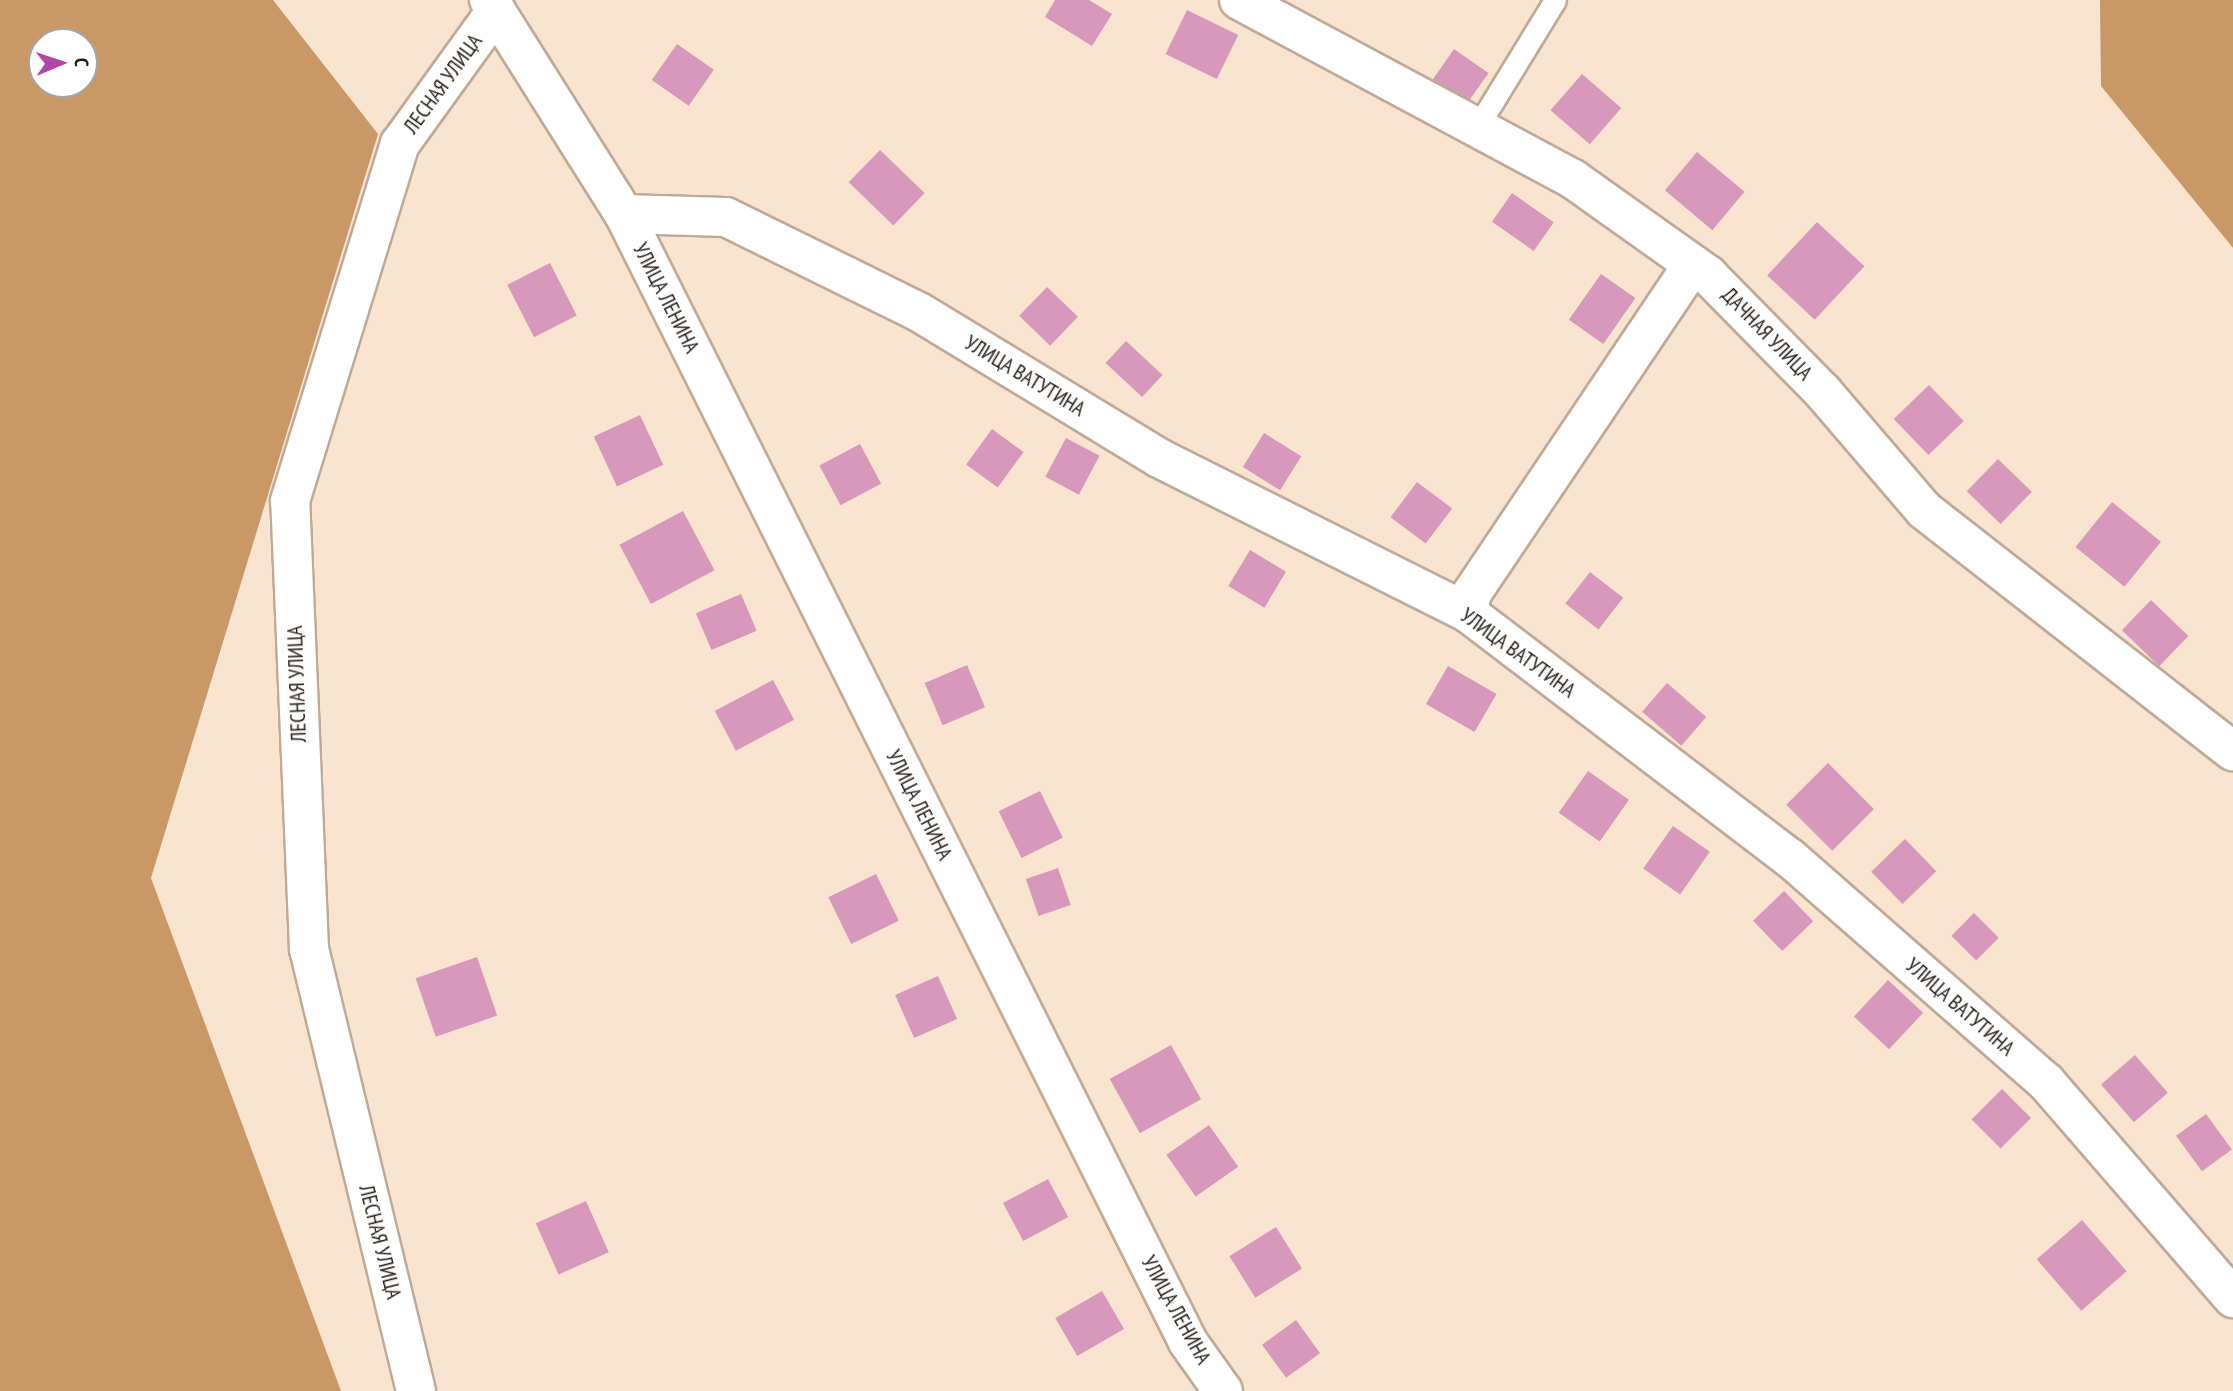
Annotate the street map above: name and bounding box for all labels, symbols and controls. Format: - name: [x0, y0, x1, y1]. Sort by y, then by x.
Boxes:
- north arrow: [28, 28, 98, 98]
- street label: ЛЕСНАЯ УЛИЦА: [398, 29, 488, 139]
- text: С: [70, 58, 94, 67]
- street label: УЛИЦА ЛЕНИНА: [627, 239, 705, 357]
- street label: ДАЧНАЯ УЛИЦА: [1716, 282, 1818, 386]
- street label: УЛИЦА ВАТУТИНА: [960, 330, 1090, 422]
- street label: УЛИЦА ВАТУТИНА: [1455, 603, 1581, 703]
- street label: ЛЕСНАЯ УЛИЦА: [282, 625, 312, 743]
- street label: УЛИЦА ЛЕНИНА: [880, 746, 958, 864]
- street label: УЛИЦА ВАТУТИНА: [1900, 953, 2020, 1061]
- street label: ЛЕСНАЯ УЛИЦА: [354, 1182, 406, 1302]
- street label: УЛИЦА ЛЕНИНА: [1136, 1251, 1216, 1369]

